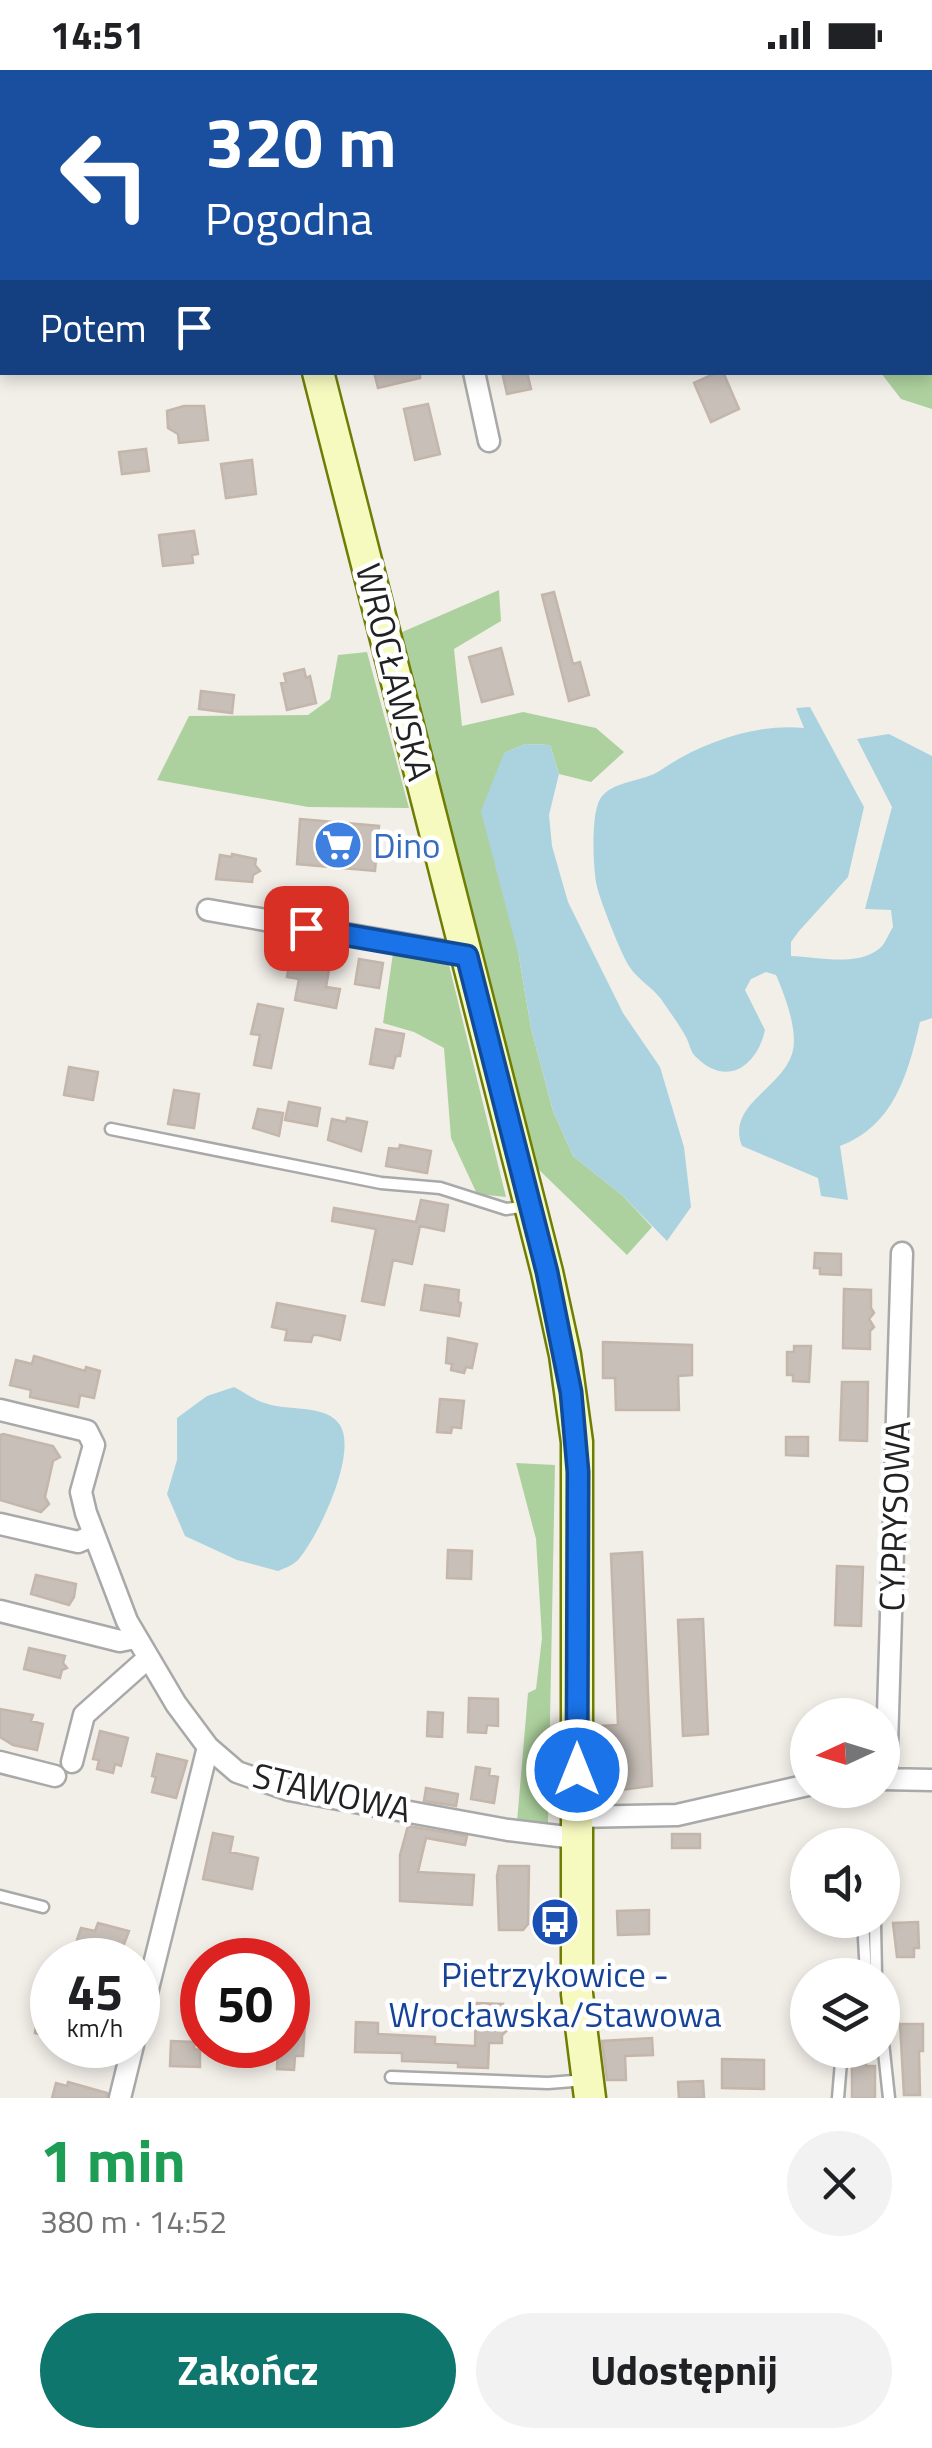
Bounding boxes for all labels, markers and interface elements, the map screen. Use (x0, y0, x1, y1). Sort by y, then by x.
text: 14:51 (50, 6, 145, 64)
text: 320 m (205, 88, 397, 194)
icon: left (40, 110, 170, 240)
text: Pogodna (205, 184, 373, 252)
text: Potem (40, 299, 147, 357)
icon: arrive (167, 300, 222, 355)
street label: WROCŁAWSKA (342, 558, 448, 787)
place label: Dino (373, 818, 441, 872)
supermarket icon: Dino (312, 819, 364, 871)
pin (264, 886, 349, 971)
icon: arrive (279, 901, 334, 956)
street label: CYPRYSOWA (864, 1420, 924, 1612)
north arrow (790, 1698, 900, 1808)
map controls (790, 1698, 900, 2068)
position arrow (525, 1718, 629, 1822)
street label: STAWOWA (248, 1748, 417, 1836)
button: sound (790, 1828, 900, 1938)
bus stop icon: Pietrzykowice - Wrocławska/Stawowa (529, 1896, 581, 1948)
speed limit sign: 50 (180, 1938, 310, 2068)
place label: Pietrzykowice - Wrocławska/Stawowa (388, 1947, 722, 2041)
text: 45 (67, 1953, 123, 2029)
button: layers (790, 1958, 900, 2068)
text: km/h (67, 2009, 123, 2047)
text: 1 min (40, 2114, 186, 2205)
button: close (787, 2131, 892, 2236)
text: 380 m · 14:52 (40, 2197, 227, 2245)
button: Zakończ (40, 2313, 456, 2428)
button: Udostępnij (476, 2313, 892, 2428)

